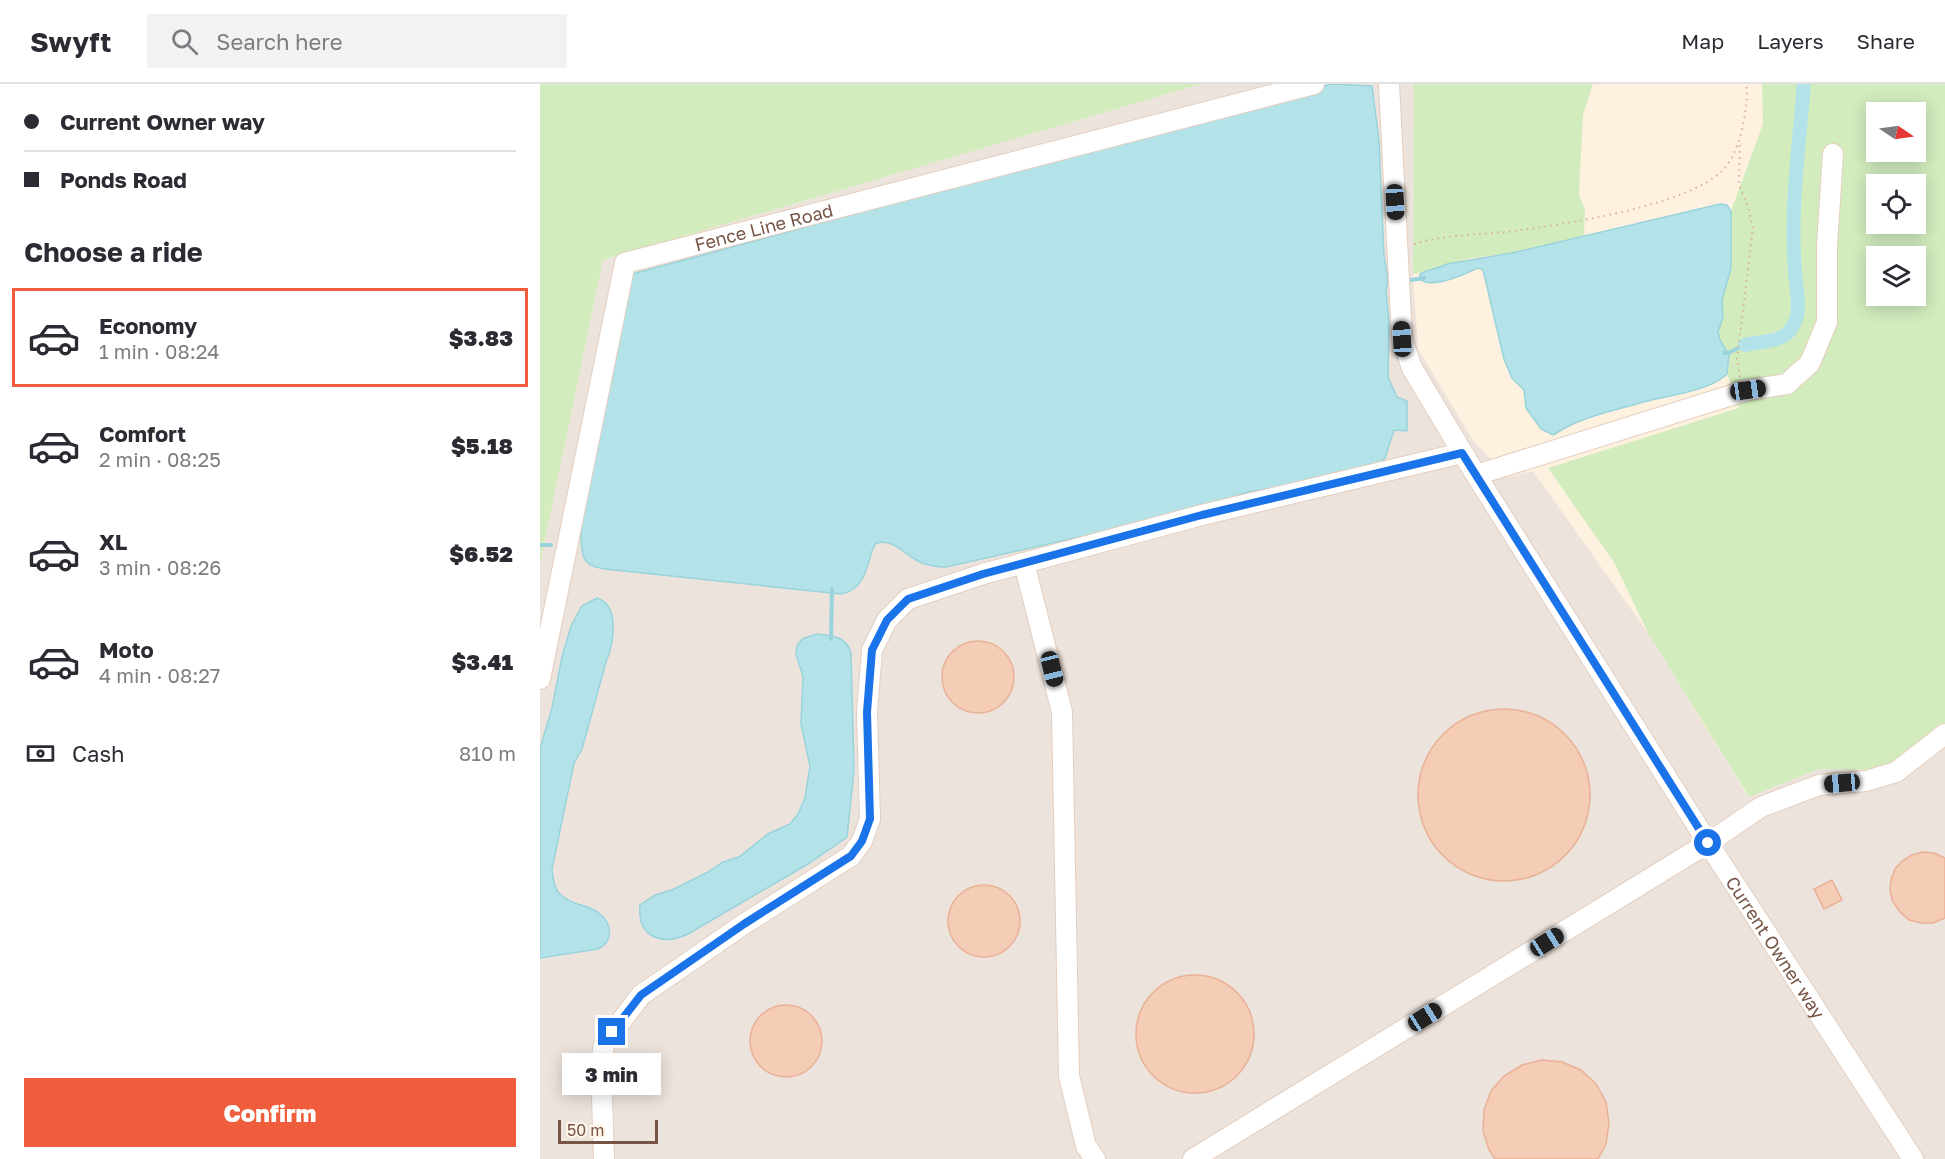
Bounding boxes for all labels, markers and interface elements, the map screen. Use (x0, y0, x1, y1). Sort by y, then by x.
search box (147, 14, 567, 68)
text: Swyft (30, 25, 111, 58)
icon: search (168, 25, 201, 58)
text: Search here (216, 28, 342, 55)
text: Map (1681, 28, 1724, 54)
text: Layers (1757, 28, 1824, 54)
text: Share (1857, 28, 1915, 54)
north arrow (1866, 102, 1926, 162)
map controls (1866, 102, 1926, 306)
text: Current Owner way (60, 108, 265, 135)
text: Ponds Road (60, 166, 187, 193)
button: locate (1866, 174, 1926, 234)
car (1385, 184, 1405, 220)
street label: Fence Line Road (692, 198, 835, 255)
text: Choose a ride (24, 236, 203, 268)
button: layers (1866, 246, 1926, 306)
icon: car (27, 311, 81, 365)
text: Economy (99, 312, 197, 339)
car (1392, 321, 1412, 357)
text: $3.83 (449, 324, 513, 351)
text: 1 min · 08:24 (99, 339, 219, 363)
car (1729, 379, 1767, 401)
icon: car (27, 419, 81, 473)
text: Comfort (99, 420, 186, 447)
text: $5.18 (451, 432, 513, 459)
text: 2 min · 08:25 (99, 447, 221, 471)
icon: car (27, 527, 81, 581)
text: XL (99, 528, 127, 555)
text: $6.52 (449, 540, 513, 567)
text: 3 min · 08:26 (99, 555, 221, 579)
icon: car (27, 635, 81, 689)
text: Moto (99, 636, 154, 663)
text: $3.41 (452, 648, 513, 675)
car (1039, 649, 1065, 689)
text: 4 min · 08:27 (99, 663, 220, 687)
icon: cash (24, 737, 57, 770)
text: Cash (72, 740, 125, 767)
text: 810 m (459, 741, 516, 765)
car (1823, 772, 1861, 794)
route start (1694, 829, 1721, 856)
street label: Current Owner way (1721, 872, 1830, 1023)
car (1527, 925, 1567, 959)
car (1405, 1000, 1445, 1034)
route end (598, 1018, 625, 1045)
callout: 3 min (562, 1053, 662, 1095)
text: 3 min (585, 1062, 638, 1086)
button: Confirm (24, 1078, 516, 1147)
scale bar (558, 1117, 658, 1144)
text: 50 m (567, 1120, 604, 1140)

